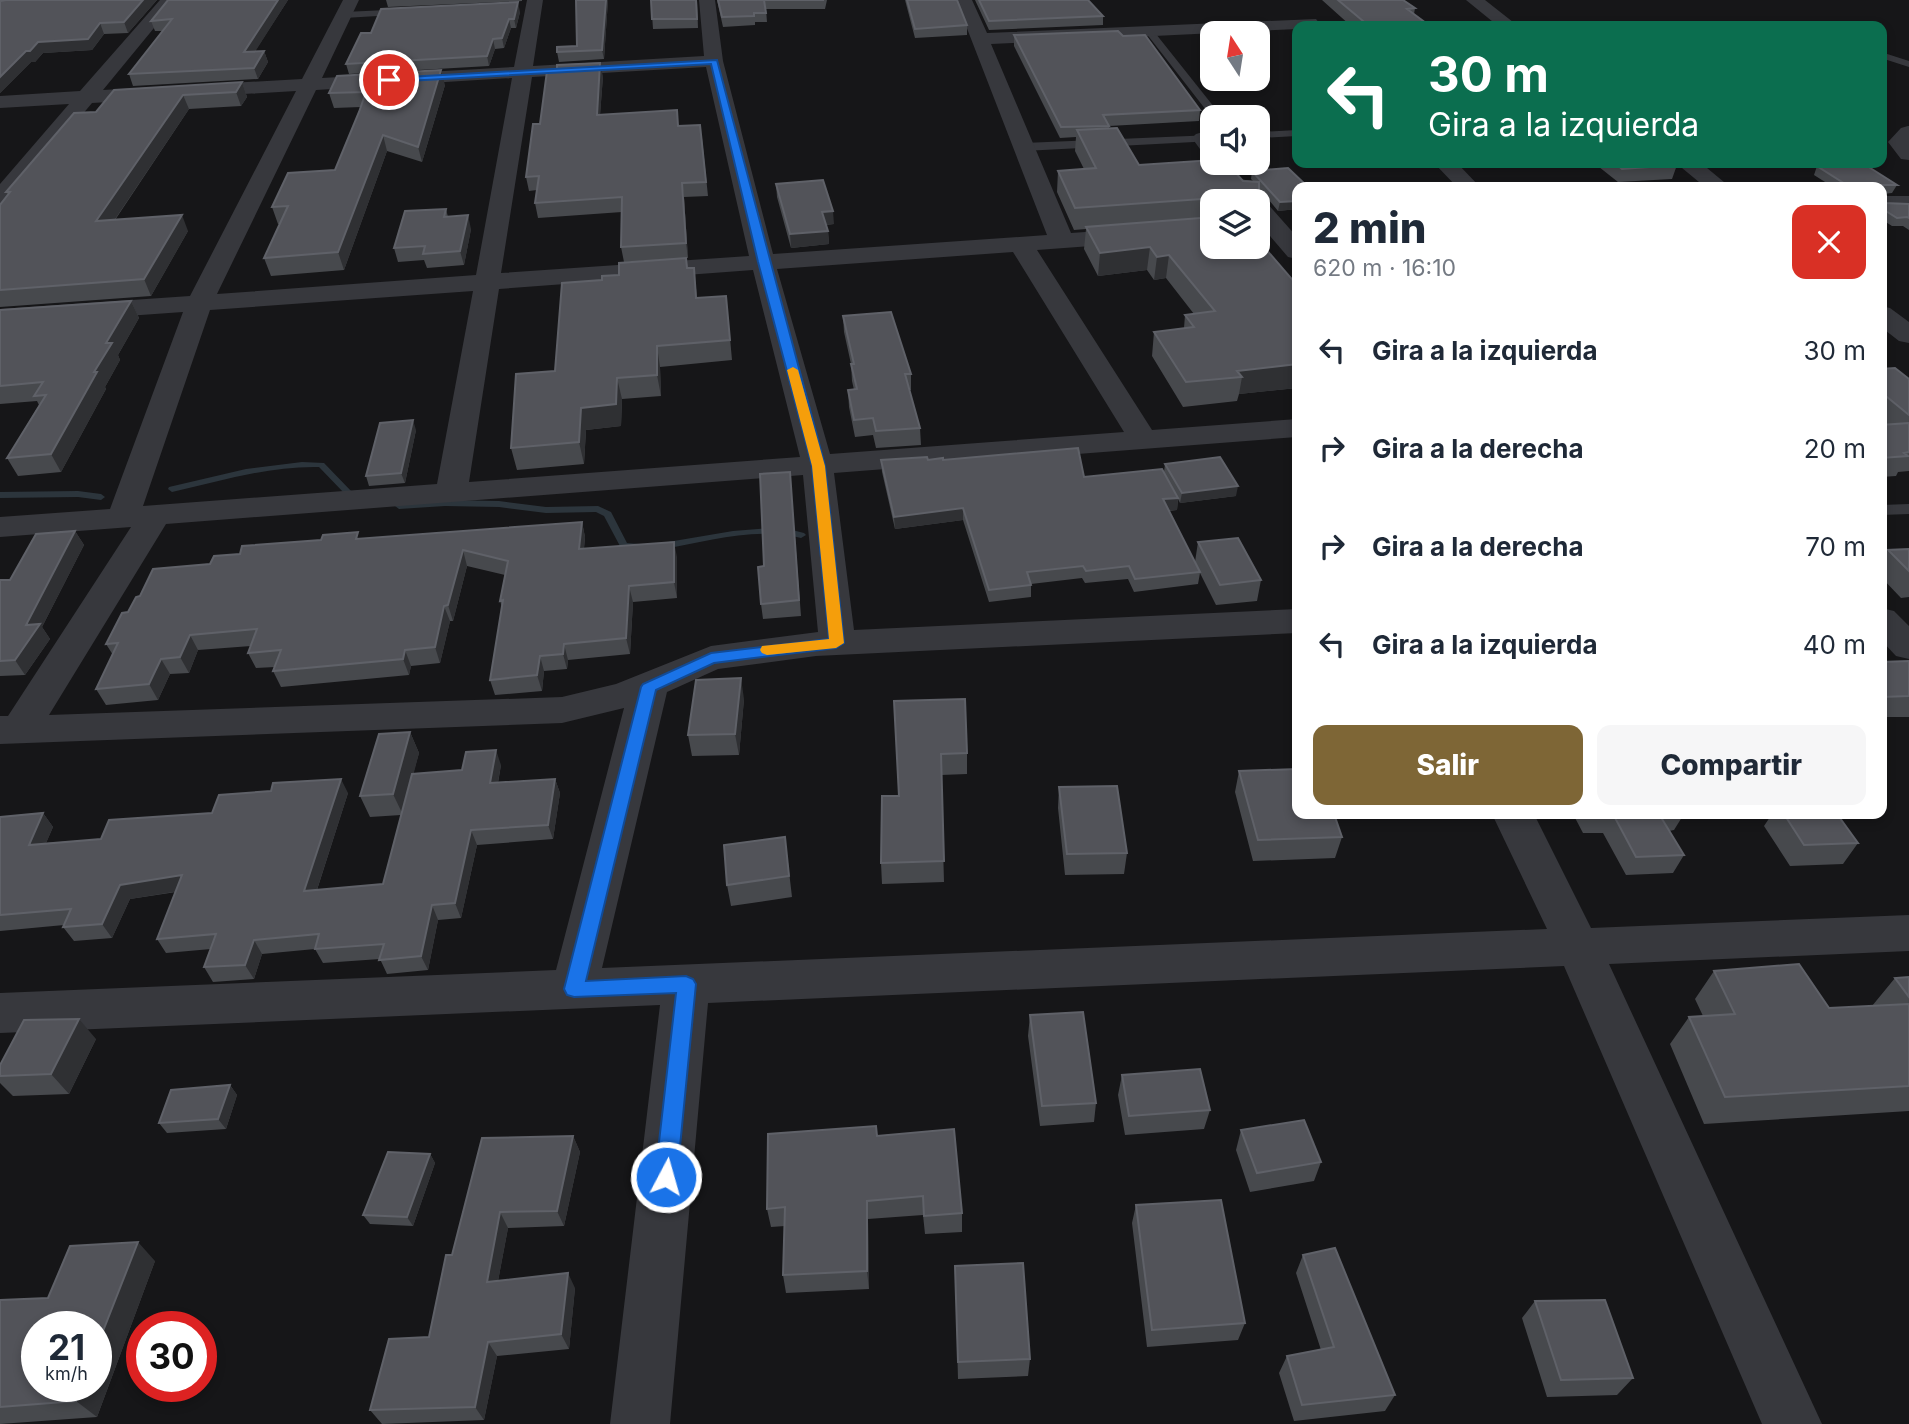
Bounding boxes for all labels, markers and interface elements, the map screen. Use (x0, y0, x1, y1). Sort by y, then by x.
north arrow (1200, 21, 1270, 91)
map controls (1200, 21, 1270, 259)
text: 30 m (1428, 45, 1549, 104)
icon: left (1313, 49, 1404, 140)
pin (359, 50, 419, 110)
icon: arrive (370, 61, 408, 99)
button: sound (1200, 105, 1270, 175)
text: Gira a la izquierda (1428, 105, 1699, 144)
button: layers (1200, 189, 1270, 259)
text: 2 min (1313, 202, 1427, 253)
button: close (1792, 205, 1866, 279)
text: 620 m · 16:10 (1313, 254, 1456, 282)
icon: left (1313, 331, 1351, 369)
text: Gira a la izquierda (1372, 335, 1598, 366)
text: 30 m (1803, 335, 1866, 366)
icon: right (1313, 429, 1351, 467)
text: Gira a la derecha (1372, 433, 1584, 464)
text: 20 m (1804, 433, 1866, 464)
icon: right (1313, 527, 1351, 565)
text: Gira a la derecha (1372, 531, 1584, 562)
text: 70 m (1805, 531, 1866, 562)
icon: left (1313, 625, 1351, 663)
text: Gira a la izquierda (1372, 629, 1598, 660)
text: 40 m (1803, 629, 1866, 660)
button: Salir (1313, 725, 1583, 805)
button: Compartir (1597, 725, 1866, 805)
position arrow (629, 1140, 703, 1214)
speed limit sign: 30 (126, 1311, 217, 1402)
text: 21 (48, 1326, 85, 1368)
text: km/h (45, 1363, 88, 1384)

